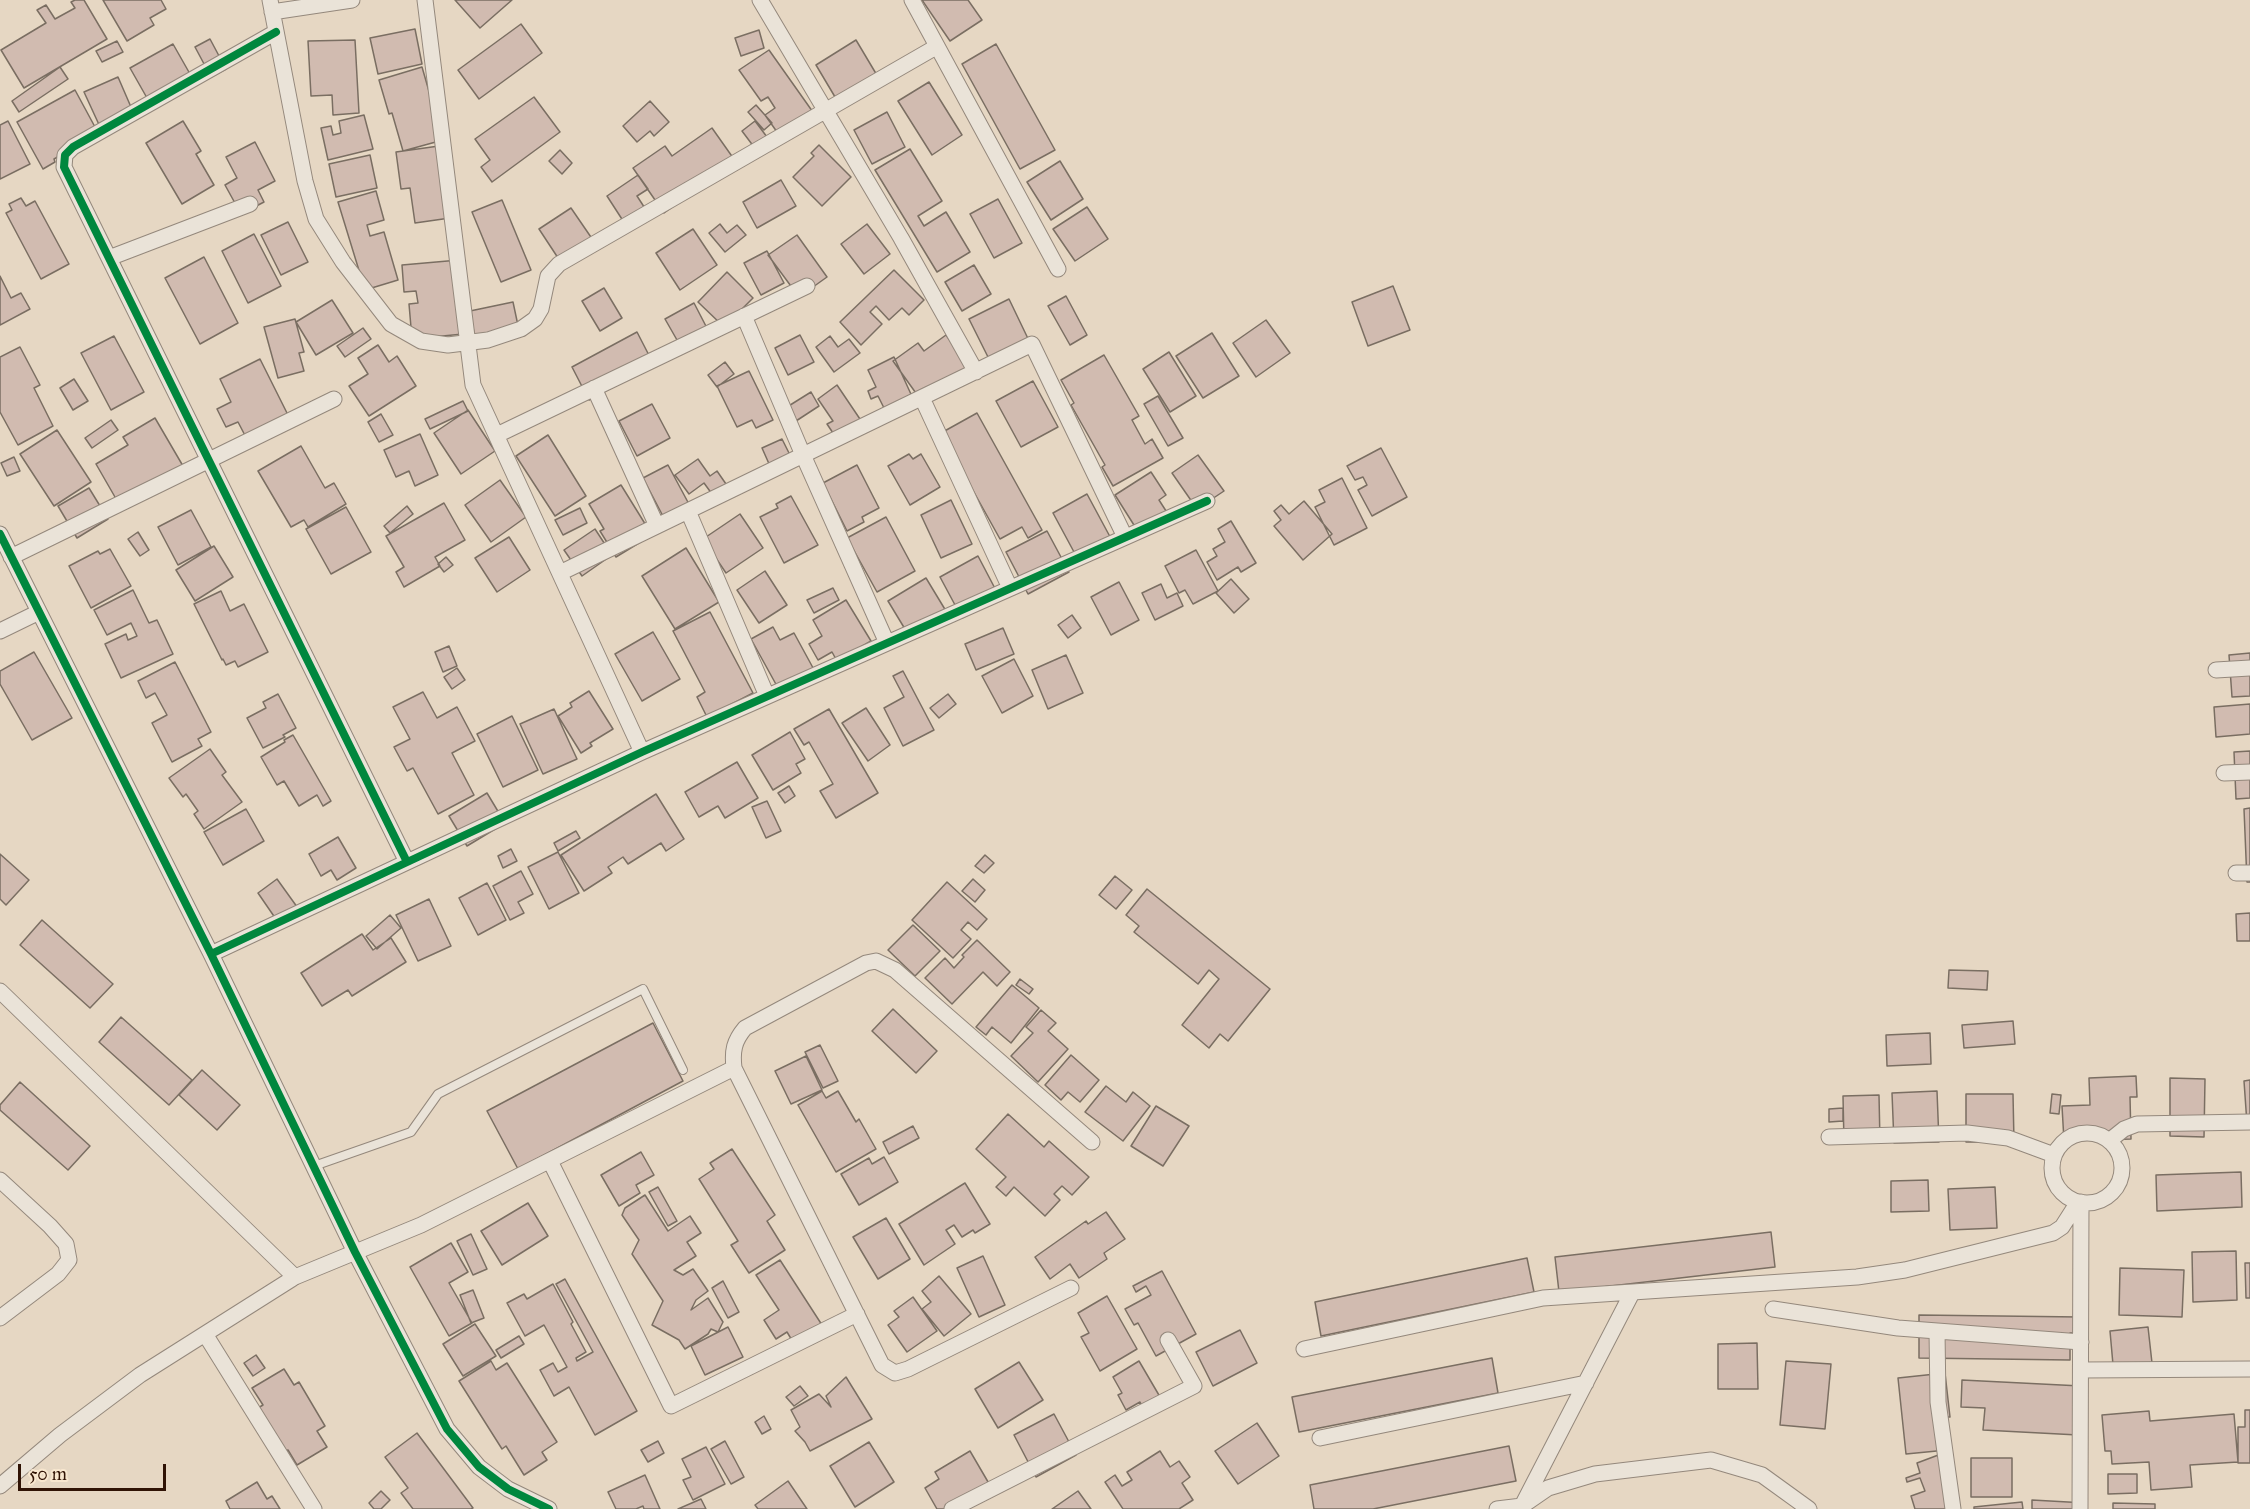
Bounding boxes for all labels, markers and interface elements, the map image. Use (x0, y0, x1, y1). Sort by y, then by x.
scale bar (21, 1452, 170, 1490)
text: 50 m (29, 1463, 67, 1485)

